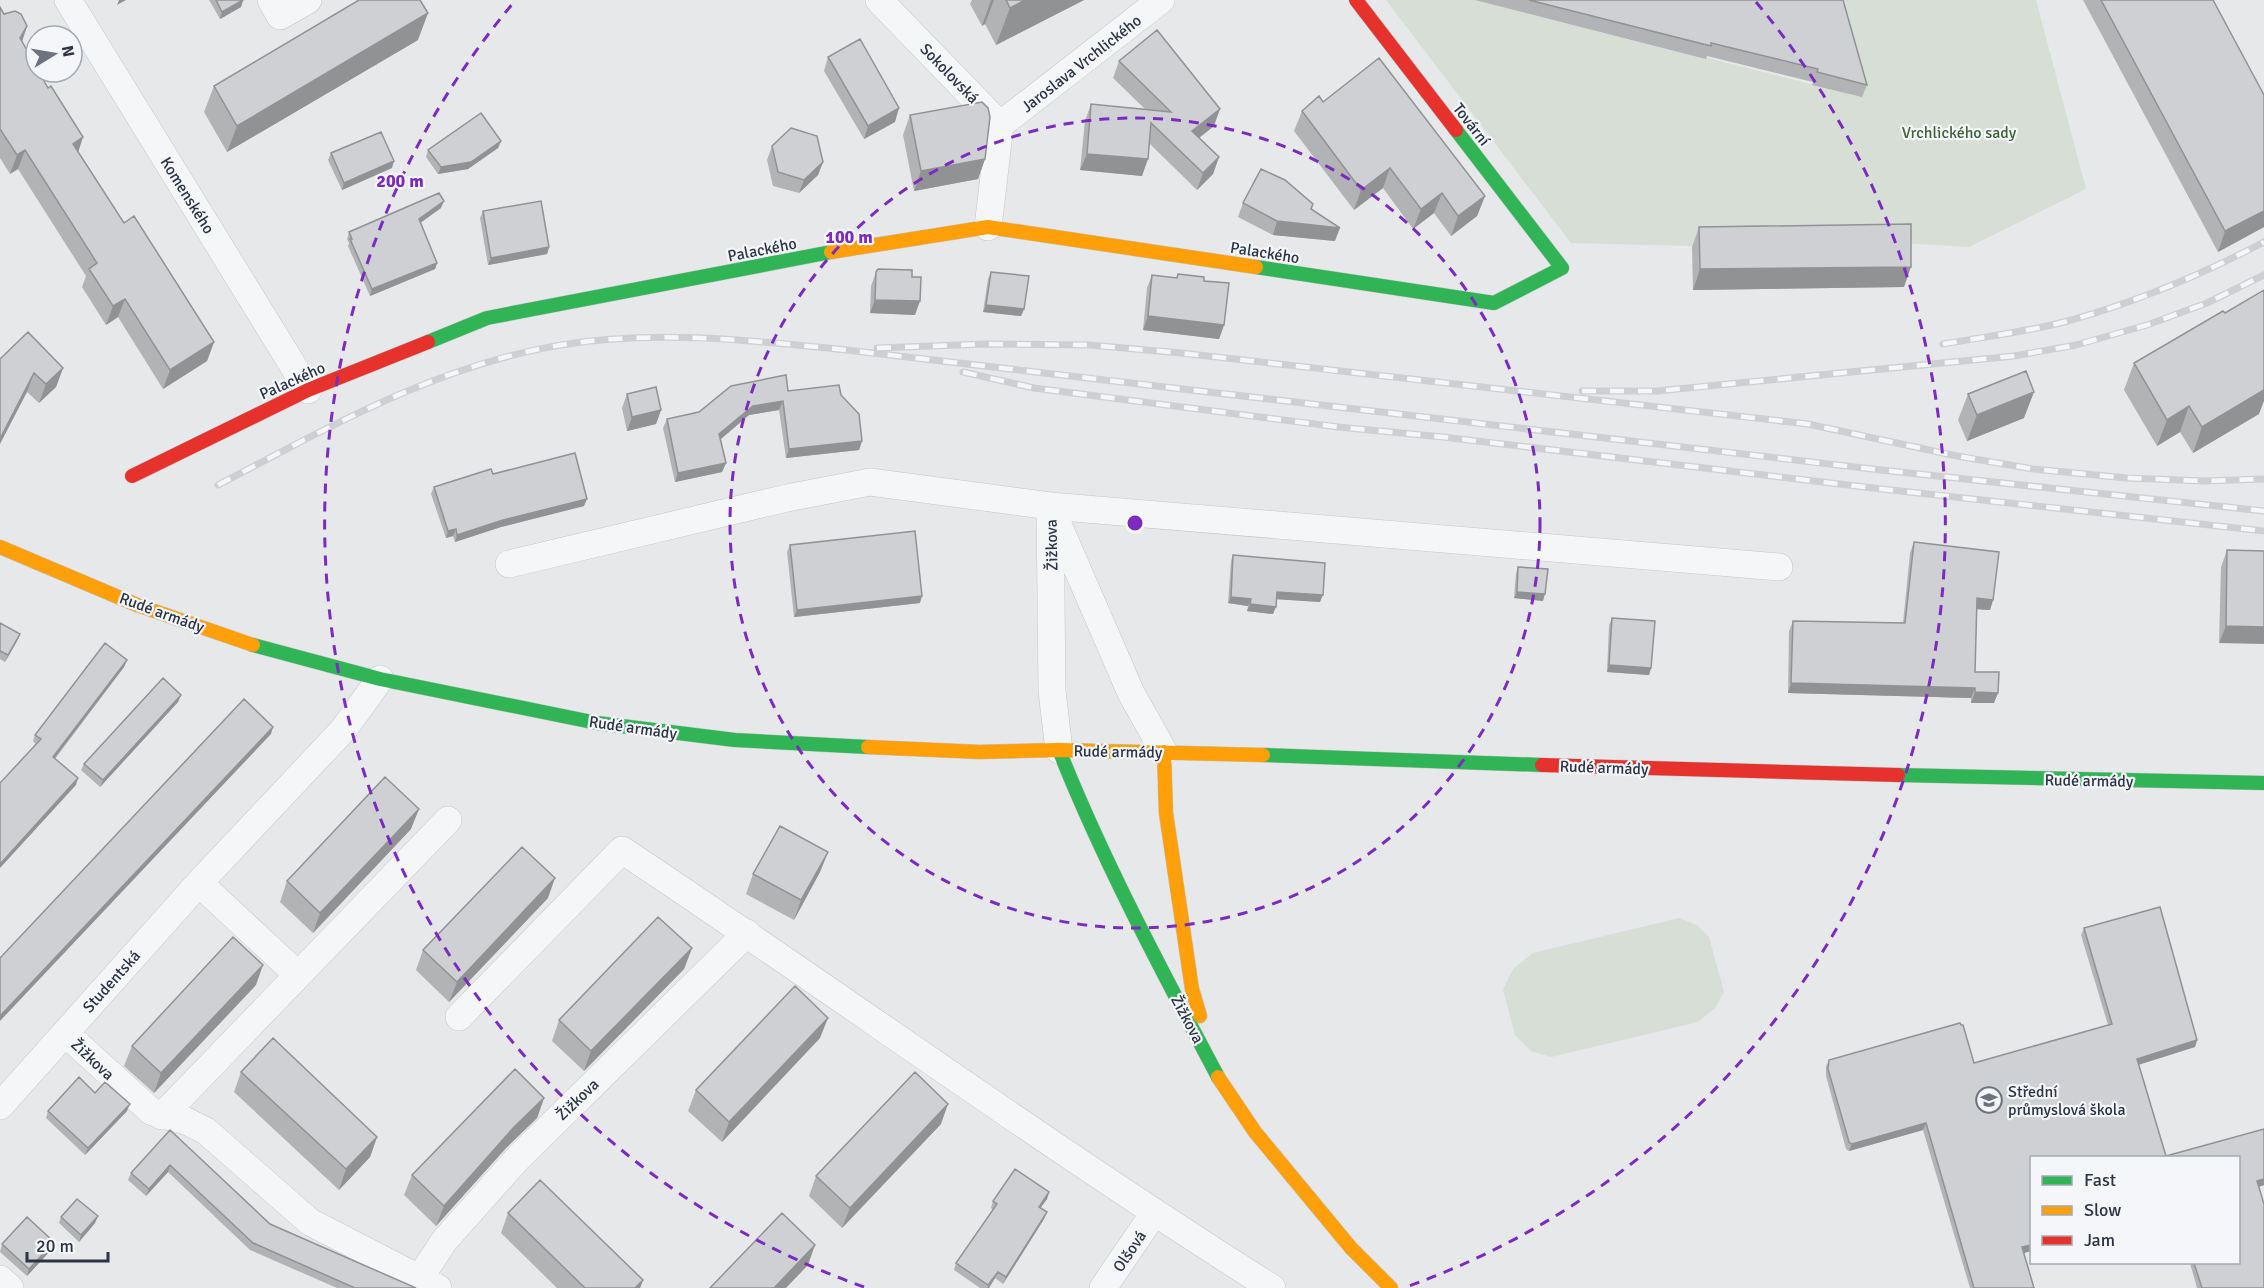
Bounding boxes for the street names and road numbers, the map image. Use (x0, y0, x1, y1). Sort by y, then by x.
street label: Jaroslava Vrchlického (1017, 11, 1146, 117)
street label: Sokolovská (916, 39, 983, 108)
street label: Tovární (1448, 99, 1495, 151)
street label: Komenského (156, 153, 219, 238)
street label: Palackého (726, 233, 798, 266)
street label: Palackého (1229, 238, 1301, 268)
street label: Palackého (256, 358, 328, 404)
street label: Žižkova (1042, 519, 1062, 571)
street label: Rudé armády (117, 588, 207, 638)
street label: Rudé armády (588, 712, 679, 744)
street label: Rudé armády (1073, 741, 1163, 763)
street label: Rudé armády (1559, 756, 1649, 780)
street label: Rudé armády (2044, 770, 2134, 792)
street label: Studentská (78, 946, 145, 1017)
street label: Žižkova (1166, 992, 1208, 1047)
street label: Žižkova (67, 1035, 118, 1085)
street label: Žižkova (552, 1075, 603, 1125)
street label: Olšová (1109, 1227, 1151, 1276)

